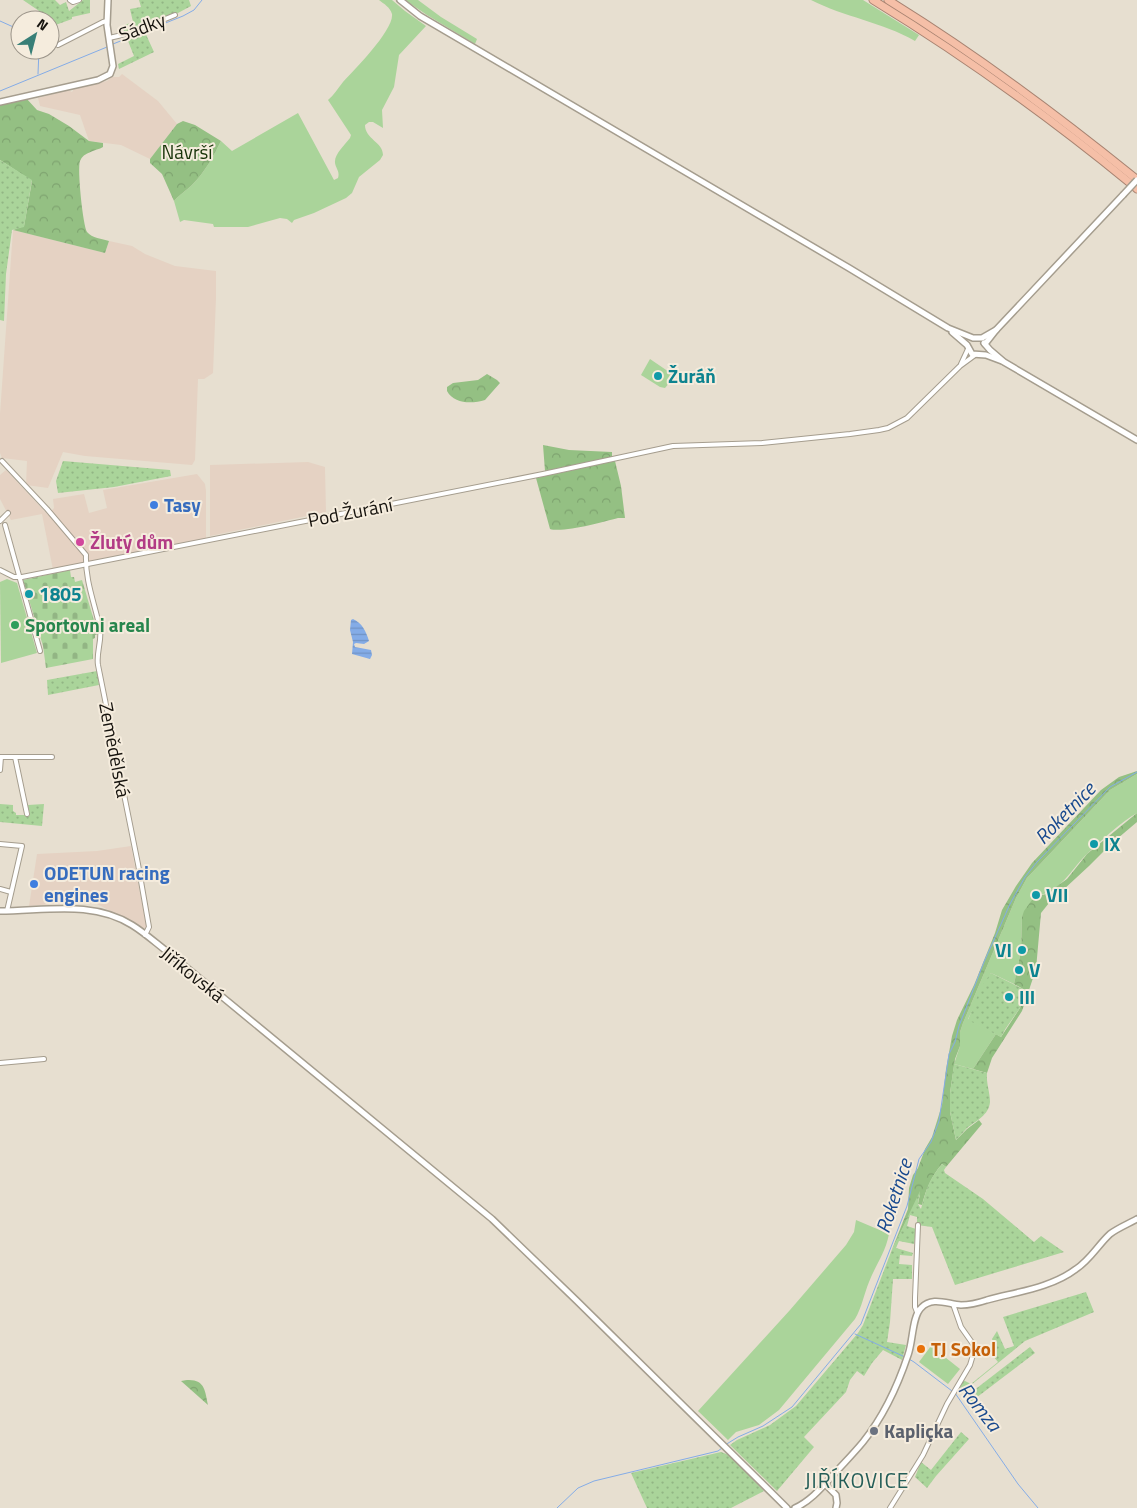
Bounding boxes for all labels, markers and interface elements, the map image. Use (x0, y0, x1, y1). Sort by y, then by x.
street label: Sádky (114, 5, 169, 48)
north arrow (10, 10, 60, 60)
text: N (33, 13, 53, 35)
park label: Návrší (162, 137, 214, 166)
place label: Žuráň (668, 361, 716, 390)
marker: Žuráň (652, 370, 664, 382)
street label: Pod Žurání (305, 489, 397, 534)
place label: Tasy (164, 490, 201, 519)
marker: Tasy (148, 499, 160, 511)
place label: Žlutý dům (90, 527, 173, 556)
marker: Žlutý dům (74, 536, 86, 548)
place label: 1805 (39, 579, 82, 608)
marker: 1805 (23, 588, 35, 600)
place label: Sportovni areal (25, 610, 150, 639)
marker: Sportovni areal (9, 619, 21, 631)
street label: Zemědělská (92, 700, 139, 801)
water label: Roketnice (1027, 773, 1104, 851)
place label: IX (1104, 829, 1120, 858)
marker: IX (1088, 838, 1100, 850)
place label: ODETUN racing engines (44, 858, 170, 909)
marker: ODETUN racing engines (28, 878, 40, 890)
place label: VII (1046, 880, 1068, 909)
marker: VII (1030, 889, 1042, 901)
place label: VI (995, 935, 1012, 964)
street label: Jiříkovská (155, 939, 232, 1009)
marker: VI (1016, 944, 1028, 956)
place label: V (1029, 955, 1041, 984)
marker: V (1013, 964, 1025, 976)
place label: III (1019, 982, 1035, 1011)
marker: III (1003, 991, 1015, 1003)
water label: Roketnice (867, 1153, 921, 1237)
place label: TJ Sokol (931, 1334, 996, 1363)
marker: TJ Sokol (915, 1343, 927, 1355)
water label: Romza (951, 1376, 1010, 1439)
place label: Kapliçka (884, 1416, 954, 1445)
marker: Kapliçka (868, 1425, 880, 1437)
district label: JIŘÍKOVICE (805, 1464, 909, 1496)

